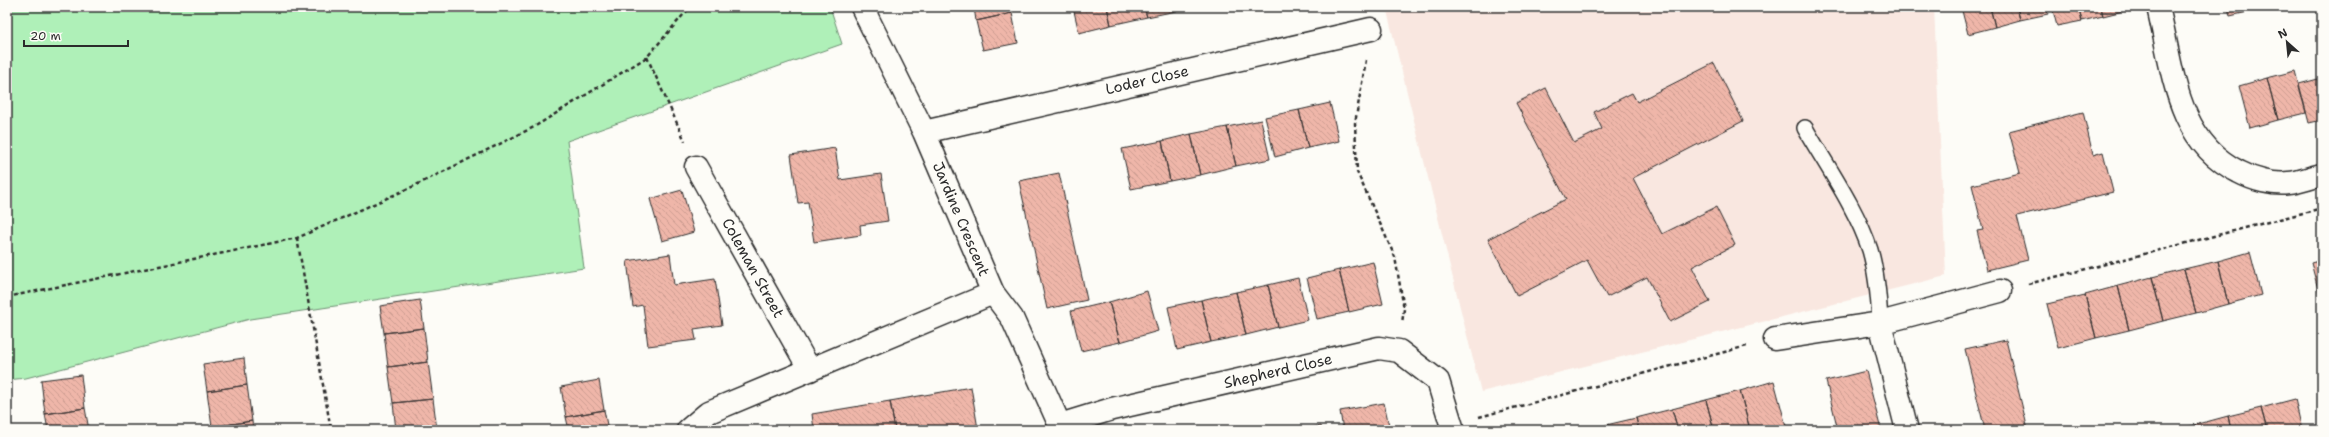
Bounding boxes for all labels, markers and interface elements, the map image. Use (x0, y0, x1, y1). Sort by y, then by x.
scale bar (24, 22, 128, 48)
north arrow (2267, 22, 2307, 62)
text: N (2275, 25, 2290, 42)
text: 20 m (30, 28, 61, 44)
street label: Loder Close (1103, 61, 1191, 99)
street label: Jardine Crescent (928, 159, 994, 279)
street label: Coleman Street (717, 215, 789, 321)
street label: Shepherd Close (1222, 349, 1334, 393)

